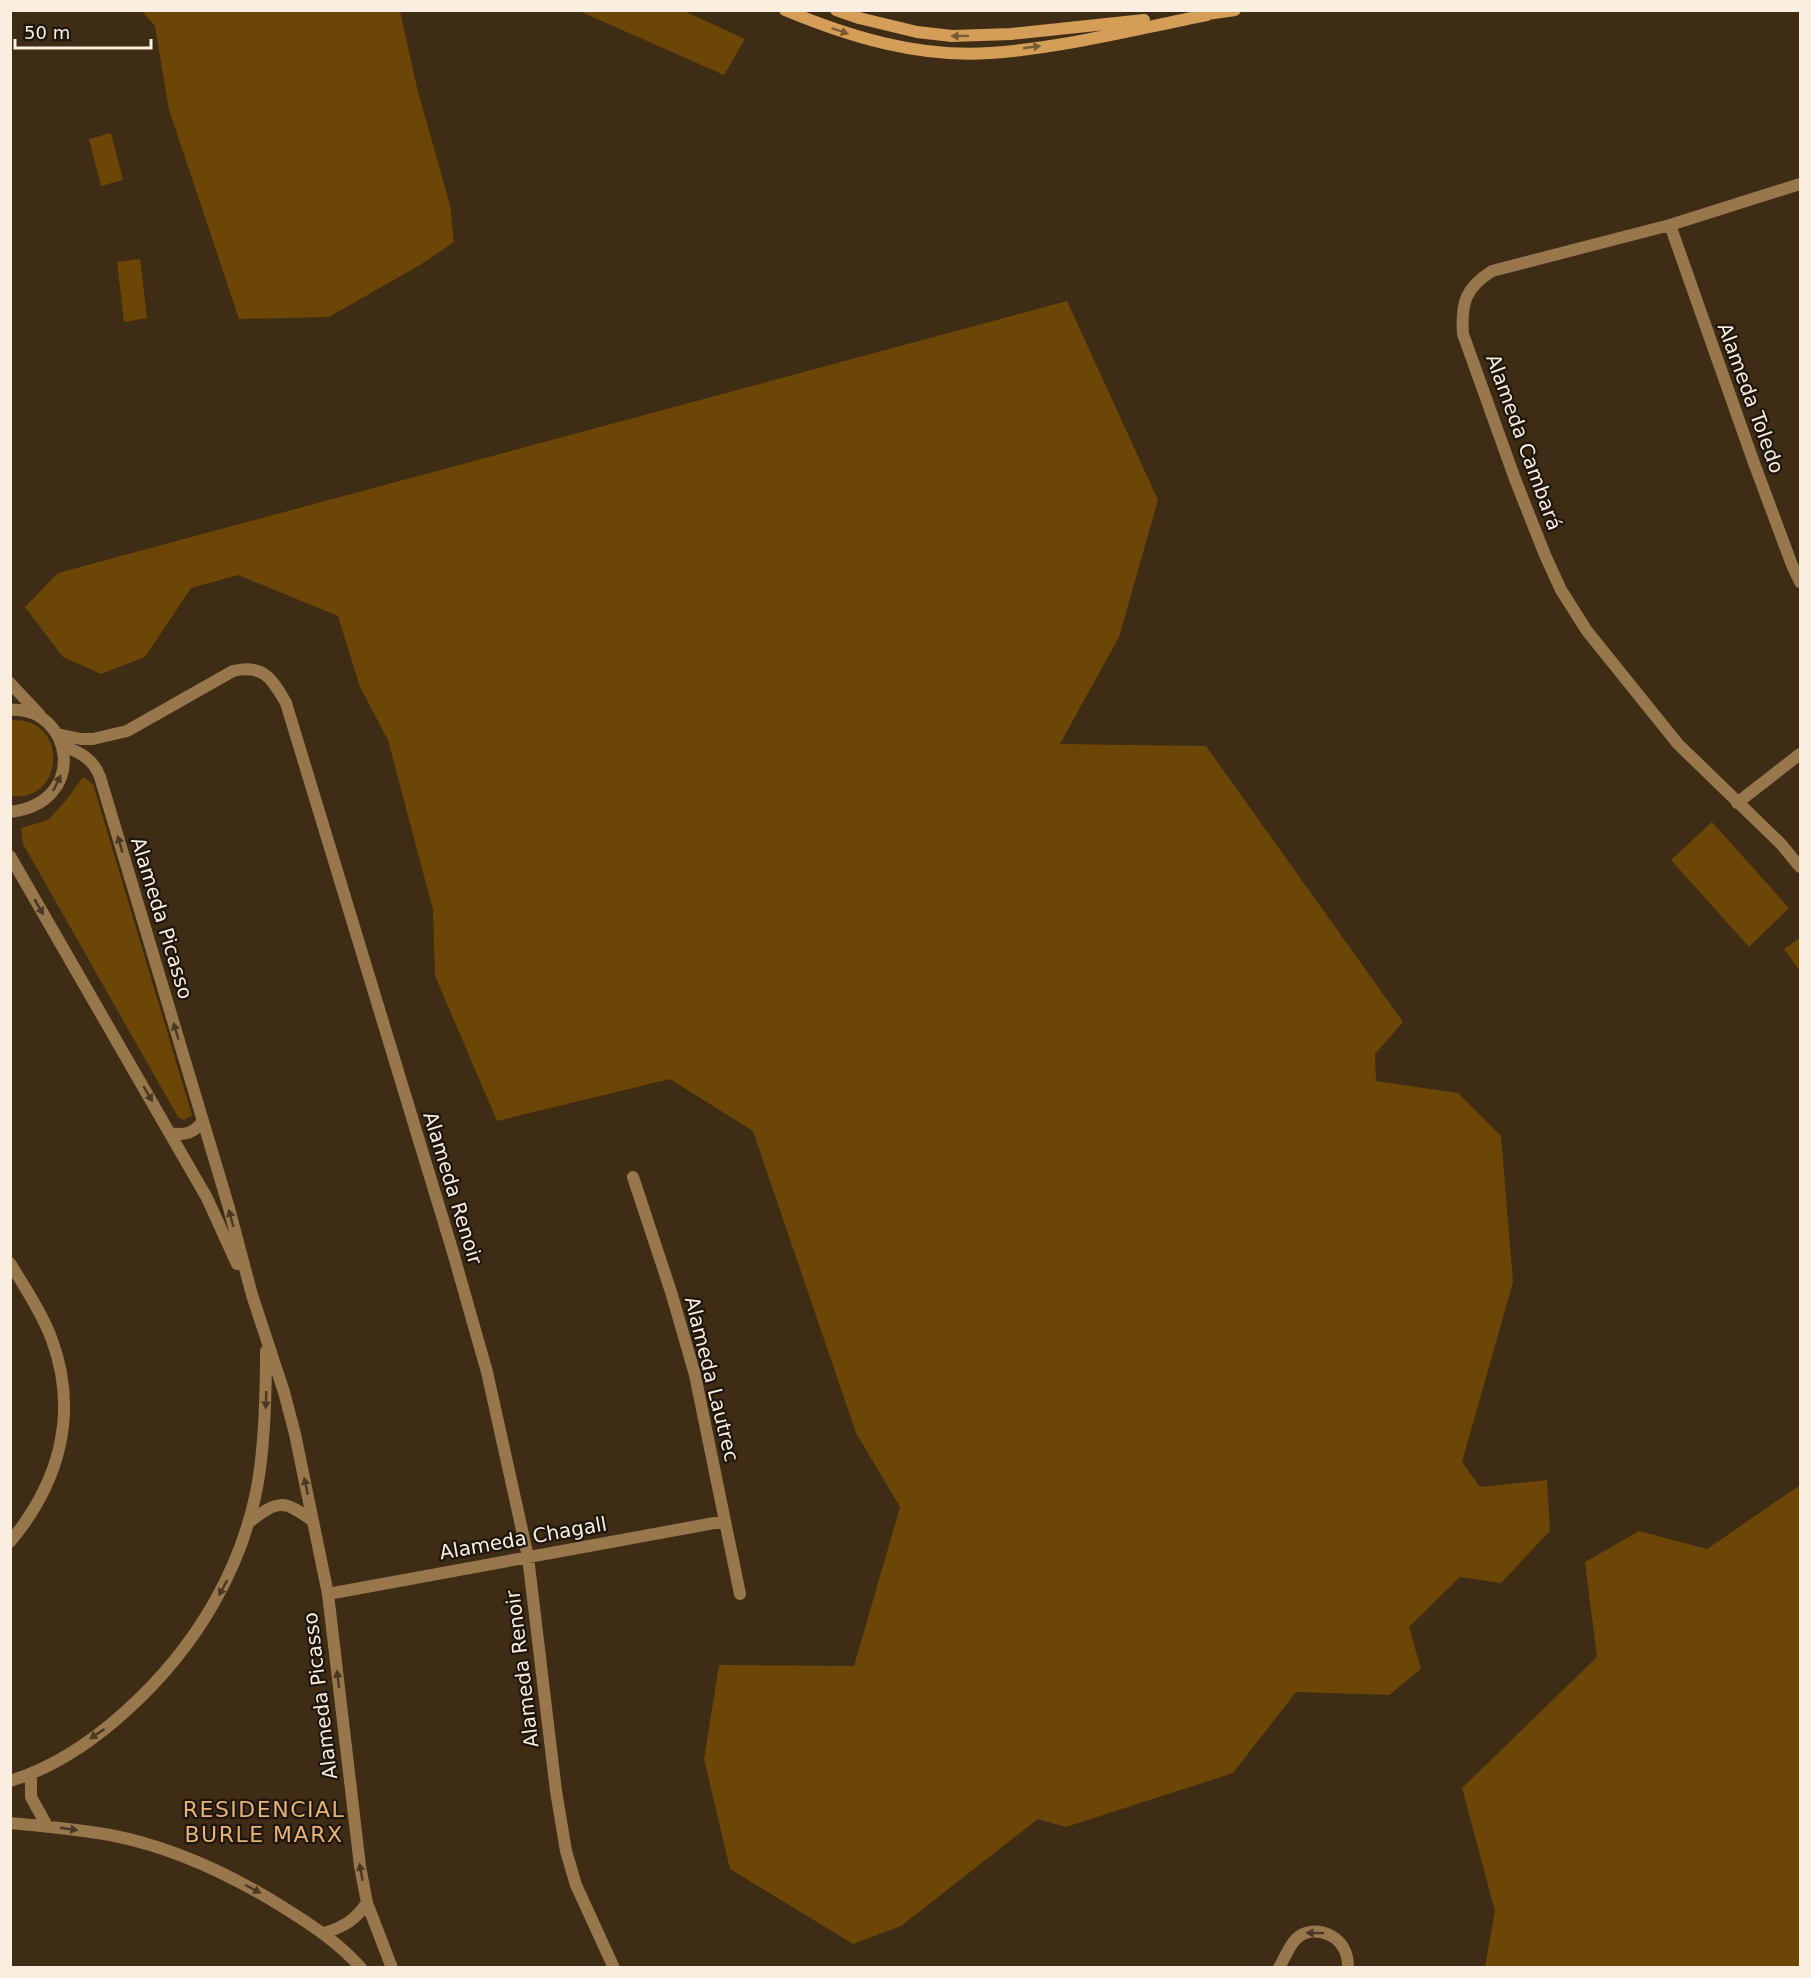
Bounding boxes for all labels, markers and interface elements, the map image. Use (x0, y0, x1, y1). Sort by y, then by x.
scale bar (15, 12, 152, 50)
text: 50 m (24, 22, 70, 43)
one-way arrow (831, 27, 849, 37)
one-way arrow (951, 31, 970, 41)
one-way arrow (1023, 43, 1042, 52)
street label: Alameda Toledo (1713, 319, 1789, 477)
street label: Alameda Cambará (1481, 351, 1567, 533)
one-way arrow (53, 775, 62, 792)
street label: Alameda Picasso (126, 834, 198, 1002)
one-way arrow (115, 835, 124, 853)
one-way arrow (34, 898, 44, 915)
one-way arrow (171, 1022, 180, 1040)
one-way arrow (142, 1085, 152, 1102)
street label: Alameda Renoir (418, 1109, 488, 1268)
one-way arrow (226, 1209, 236, 1227)
street label: Alameda Lautrec (680, 1294, 744, 1464)
one-way arrow (261, 1390, 270, 1409)
one-way arrow (301, 1477, 310, 1496)
street label: Alameda Chagall (437, 1511, 609, 1565)
one-way arrow (218, 1580, 228, 1597)
street label: Alameda Renoir (500, 1588, 544, 1749)
street label: Alameda Picasso (298, 1611, 342, 1781)
one-way arrow (333, 1669, 343, 1688)
one-way arrow (89, 1728, 105, 1740)
district label: RESIDENCIAL BURLE MARX (183, 1797, 345, 1847)
one-way arrow (59, 1825, 78, 1834)
one-way arrow (356, 1863, 365, 1882)
one-way arrow (244, 1884, 261, 1894)
one-way arrow (1306, 1928, 1325, 1938)

